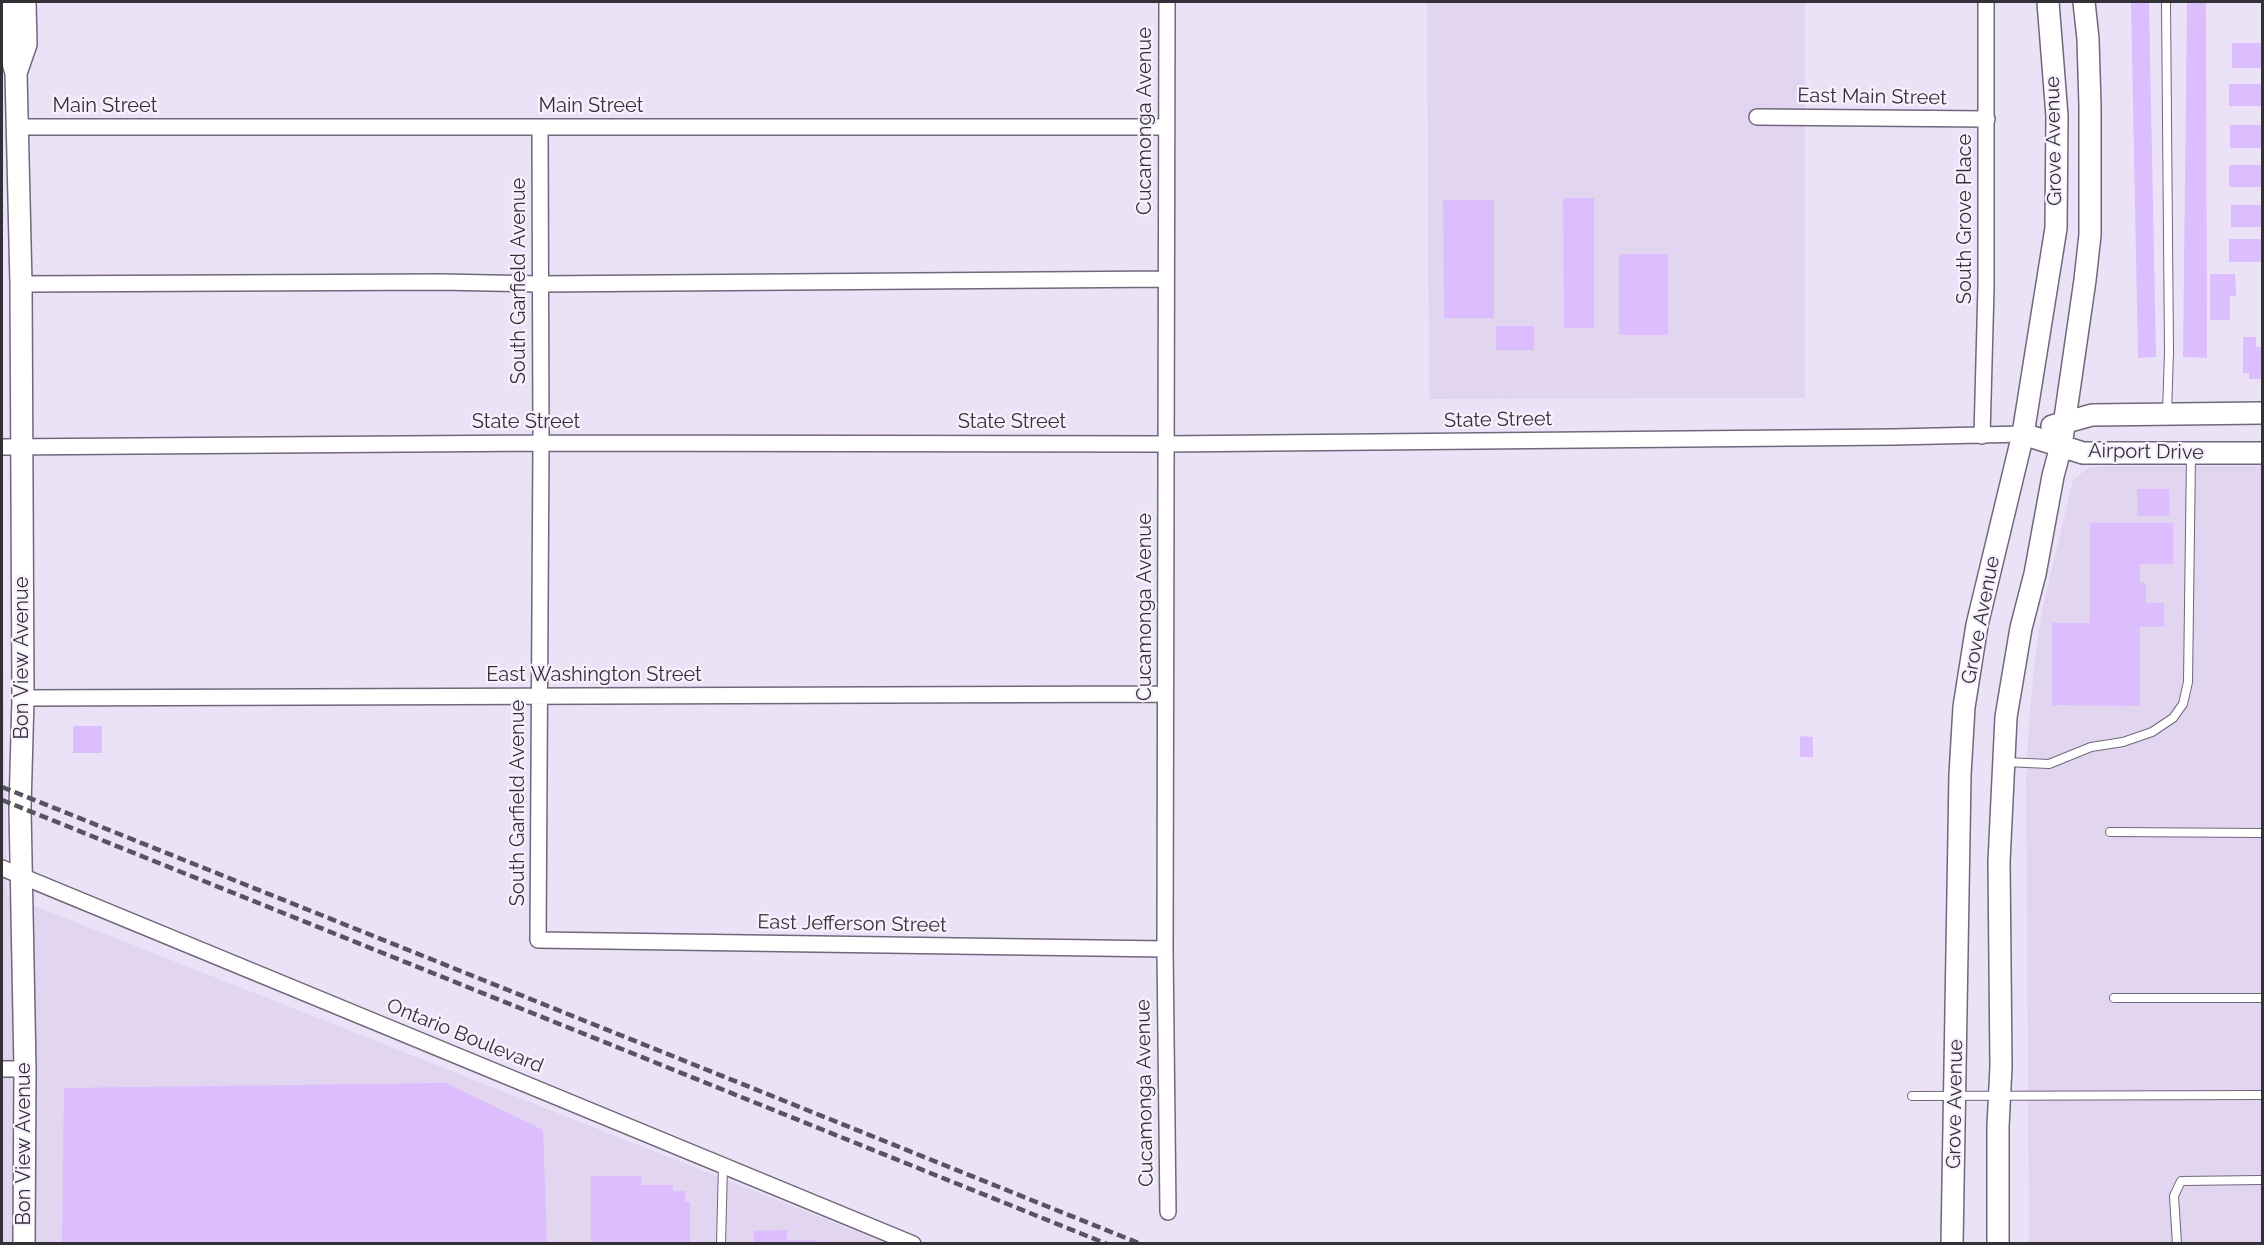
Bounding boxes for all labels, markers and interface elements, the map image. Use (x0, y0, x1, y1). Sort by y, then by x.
street label: Cucamonga Avenue (1133, 27, 1157, 215)
street label: Grove Avenue (2041, 76, 2067, 206)
street label: East Main Street (1797, 84, 1947, 110)
street label: Main Street (53, 94, 157, 118)
street label: Main Street (539, 94, 643, 118)
street label: South Grove Place (1953, 134, 1977, 304)
street label: South Garfield Avenue (507, 178, 531, 384)
street label: State Street (1444, 407, 1552, 433)
street label: State Street (472, 410, 580, 434)
street label: State Street (958, 410, 1066, 434)
street label: Airport Drive (2088, 439, 2204, 465)
street label: Cucamonga Avenue (1133, 513, 1157, 701)
street label: Grove Avenue (1957, 554, 2005, 686)
street label: Bon View Avenue (10, 577, 34, 739)
street label: East Washington Street (486, 663, 702, 687)
street label: South Garfield Avenue (506, 700, 530, 906)
street label: East Jefferson Street (757, 910, 947, 938)
street label: Ontario Boulevard (383, 994, 547, 1078)
street label: Cucamonga Avenue (1131, 999, 1159, 1187)
street label: Grove Avenue (1942, 1039, 1968, 1169)
street label: Bon View Avenue (12, 1063, 36, 1225)

